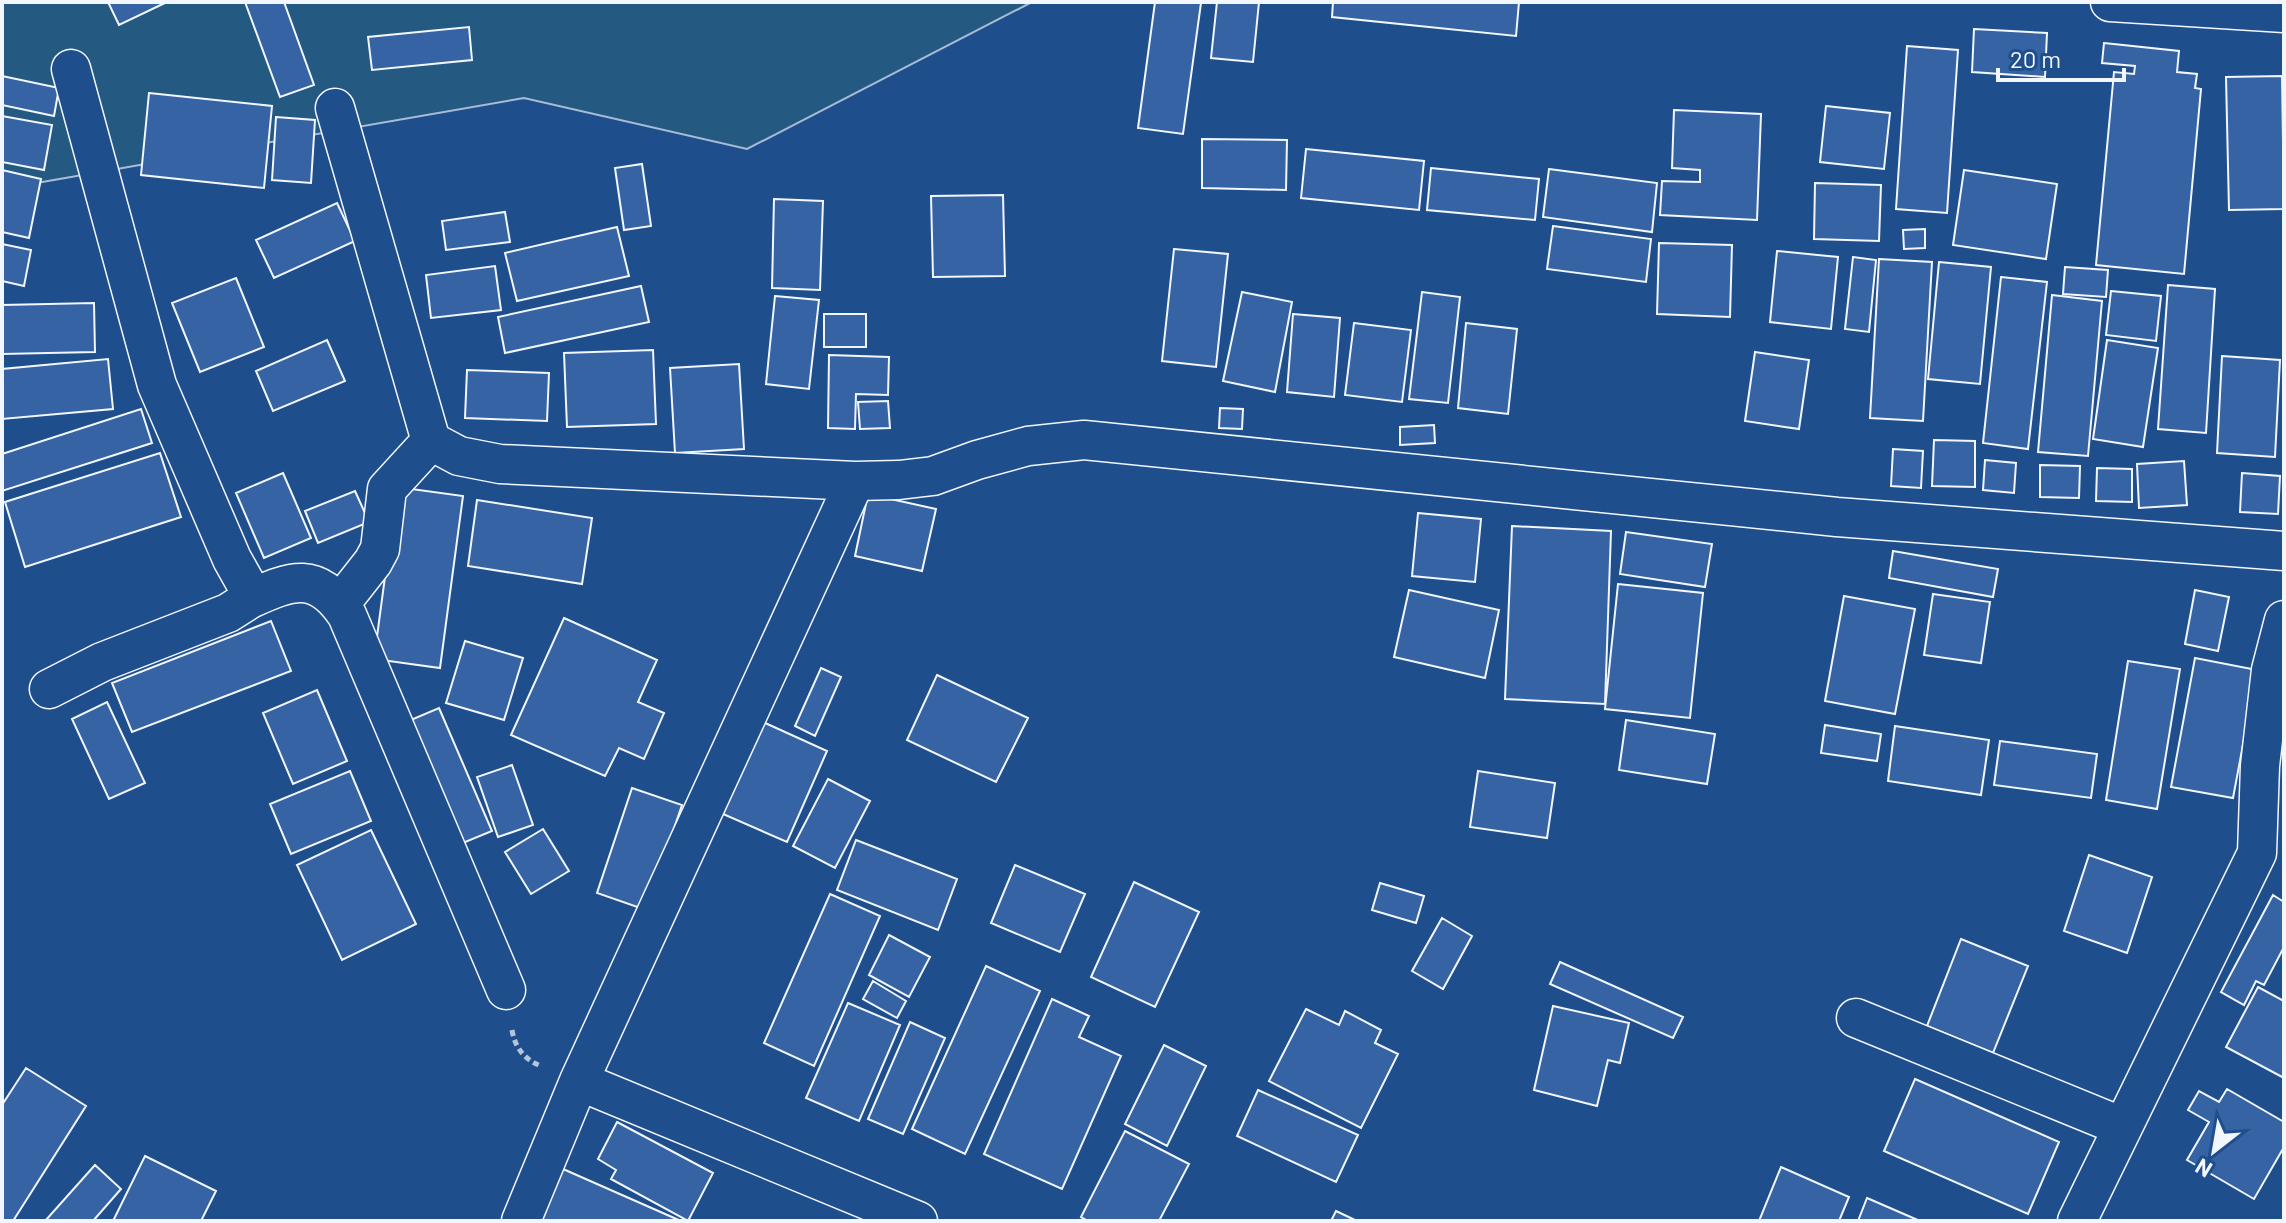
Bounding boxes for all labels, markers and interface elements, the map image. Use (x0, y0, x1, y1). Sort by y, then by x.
scale bar (1998, 32, 2124, 82)
text: 20 m (2010, 44, 2061, 73)
north arrow (2174, 1111, 2254, 1191)
text: N (2190, 1154, 2216, 1184)

